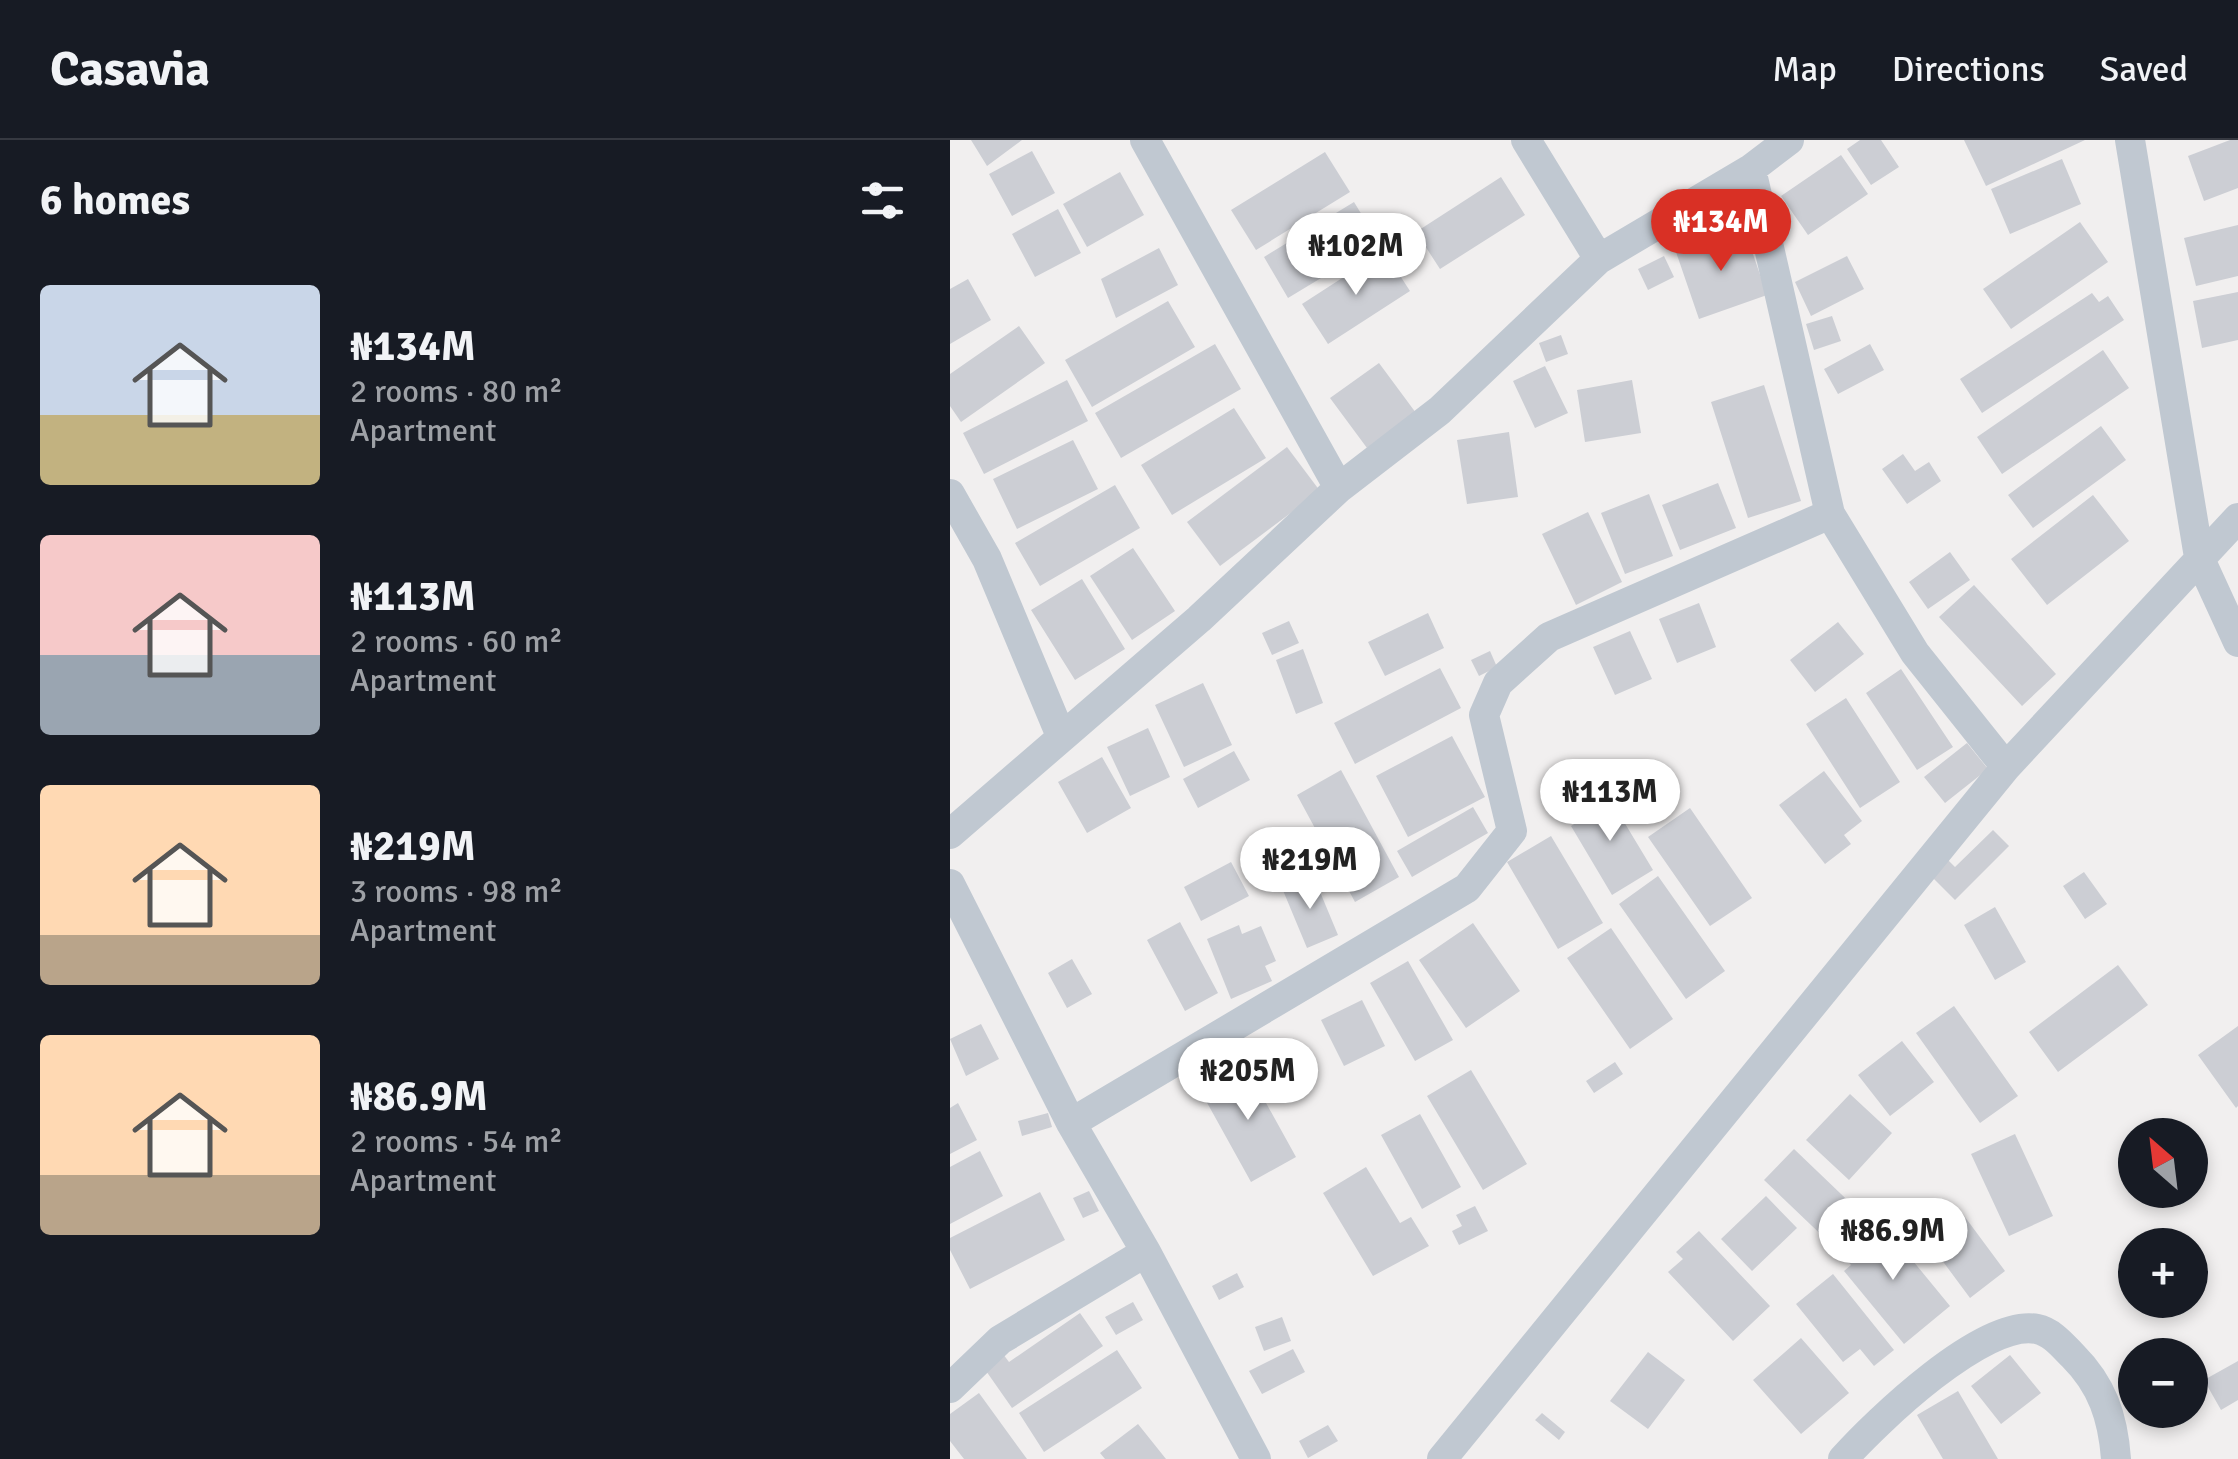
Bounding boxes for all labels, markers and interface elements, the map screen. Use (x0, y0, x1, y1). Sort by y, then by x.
text: Casavia (50, 40, 210, 99)
text: Map (1772, 48, 1837, 91)
text: Directions (1892, 48, 2045, 91)
text: Saved (2100, 48, 2188, 91)
icon: filters (855, 173, 910, 228)
text: 6 homes (40, 175, 190, 226)
pin: ₦134M (1651, 189, 1791, 274)
text: ₦134M (1673, 202, 1769, 241)
pin: ₦102M (1286, 213, 1426, 298)
text: ₦102M (1308, 226, 1404, 265)
text: ₦134M (350, 321, 476, 372)
icon: home (120, 325, 240, 445)
text: 2 rooms · 80 m² (350, 372, 563, 411)
text: Apartment (350, 411, 497, 450)
text: ₦113M (350, 571, 476, 622)
icon: home (120, 575, 240, 695)
text: 2 rooms · 60 m² (350, 622, 563, 661)
text: Apartment (350, 661, 497, 700)
pin: ₦113M (1540, 759, 1680, 844)
text: ₦113M (1562, 772, 1658, 811)
text: ₦219M (350, 821, 476, 872)
icon: home (120, 825, 240, 945)
pin: ₦219M (1240, 827, 1380, 912)
text: ₦219M (1262, 840, 1358, 879)
text: 3 rooms · 98 m² (350, 872, 563, 911)
text: Apartment (350, 911, 497, 950)
pin: ₦205M (1178, 1038, 1318, 1123)
text: ₦205M (1200, 1051, 1296, 1090)
text: ₦86.9M (350, 1071, 488, 1122)
icon: home (120, 1075, 240, 1195)
north arrow (2118, 1118, 2208, 1208)
map controls (2118, 1118, 2208, 1428)
text: 2 rooms · 54 m² (350, 1122, 563, 1161)
text: Apartment (350, 1161, 497, 1200)
pin: ₦86.9M (1812, 1198, 1974, 1283)
text: ₦86.9M (1841, 1211, 1945, 1250)
button: + (2118, 1228, 2208, 1318)
button: − (2118, 1338, 2208, 1428)

